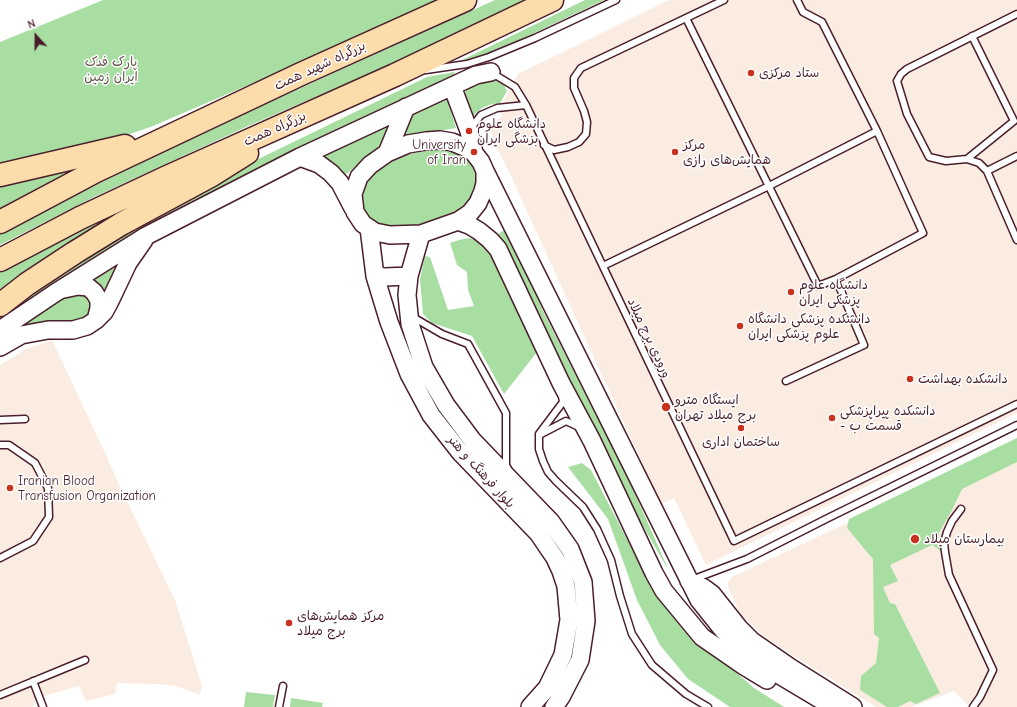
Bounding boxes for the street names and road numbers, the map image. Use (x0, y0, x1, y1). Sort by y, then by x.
street label: بزرگراه شهید همت (272, 38, 368, 94)
street label: بزرگراه همت (241, 108, 309, 150)
street label: ورودی برج میلاد (624, 296, 674, 380)
street label: بلوار فرهنگ و هنر (444, 432, 518, 512)

